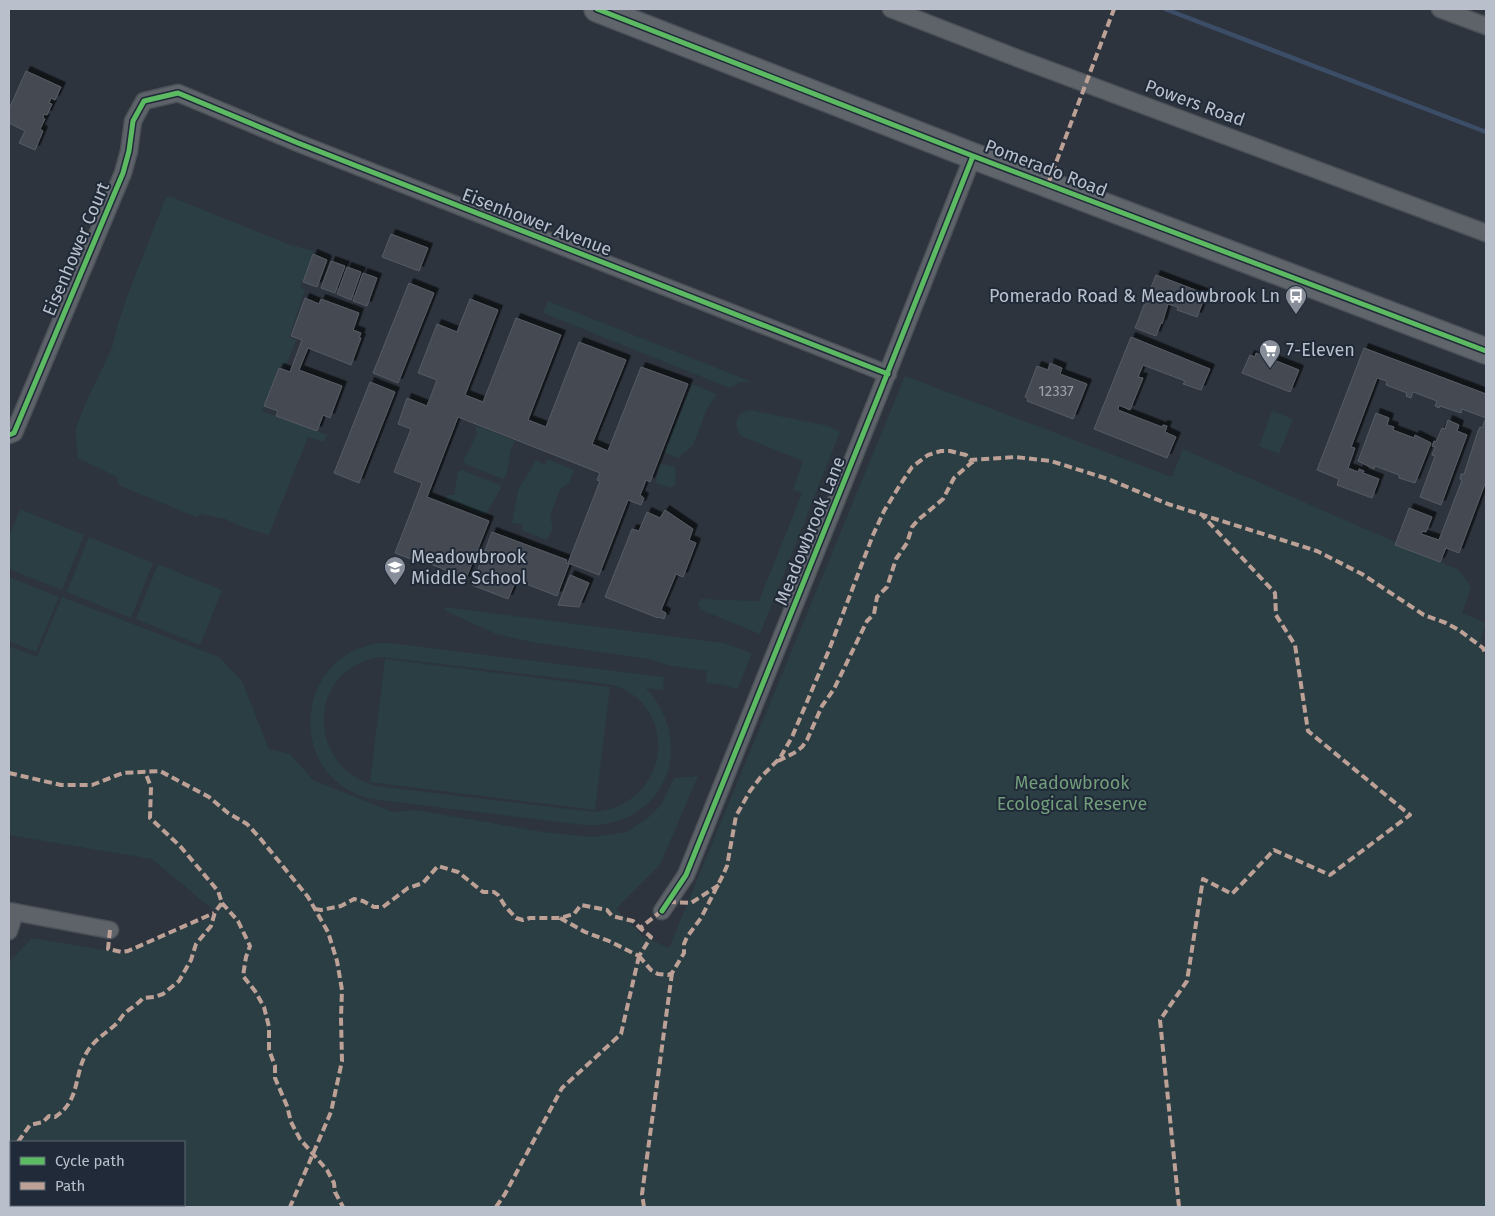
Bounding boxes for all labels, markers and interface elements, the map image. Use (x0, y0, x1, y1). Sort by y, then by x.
street label: Powers Road (1142, 75, 1248, 131)
street label: Pomerado Road (982, 135, 1110, 201)
street label: Eisenhower Court (38, 178, 114, 319)
street label: Eisenhower Avenue (459, 183, 615, 261)
bus stop icon: Pomerado Road & Meadowbrook Ln (1284, 284, 1308, 315)
place label: Pomerado Road & Meadowbrook Ln (989, 285, 1280, 307)
supermarket icon: 7-Eleven (1258, 338, 1282, 369)
place label: 7-Eleven (1286, 339, 1355, 361)
house number: 12337 (1038, 382, 1074, 400)
street label: Meadowbrook Lane (770, 453, 850, 609)
place label: Meadowbrook Middle School (411, 546, 527, 589)
school or university icon: Meadowbrook Middle School (383, 555, 407, 586)
park label: Meadowbrook Ecological Reserve (997, 772, 1147, 815)
legend (10, 1141, 185, 1206)
text: Cycle path (55, 1152, 125, 1170)
text: Path (55, 1177, 85, 1195)

